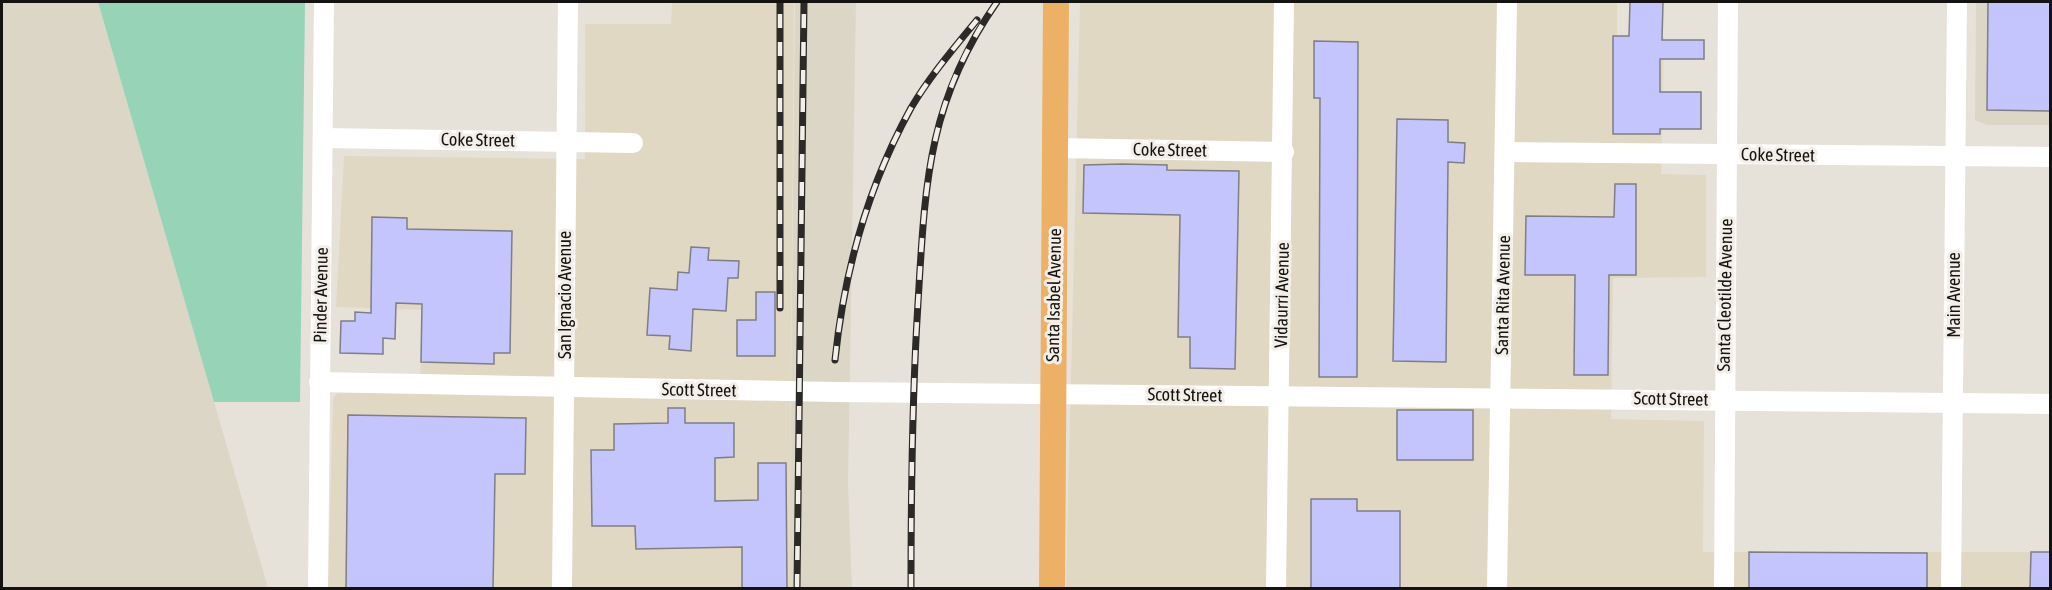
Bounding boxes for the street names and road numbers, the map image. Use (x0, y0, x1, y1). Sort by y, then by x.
street label: Coke Street (441, 128, 515, 151)
street label: Coke Street (1133, 138, 1207, 161)
street label: Coke Street (1741, 143, 1815, 166)
street label: Santa Cleotilde Avenue (1713, 218, 1736, 372)
street label: Santa Isabel Avenue (1042, 228, 1065, 362)
street label: San Ignacio Avenue (554, 231, 575, 359)
street label: Santa Rita Avenue (1491, 235, 1514, 355)
street label: Vidaurri Avenue (1270, 242, 1293, 348)
street label: Pinder Avenue (309, 247, 332, 343)
street label: Main Avenue (1943, 252, 1964, 338)
street label: Scott Street (661, 378, 737, 401)
street label: Scott Street (1147, 383, 1223, 406)
street label: Scott Street (1633, 387, 1709, 410)

